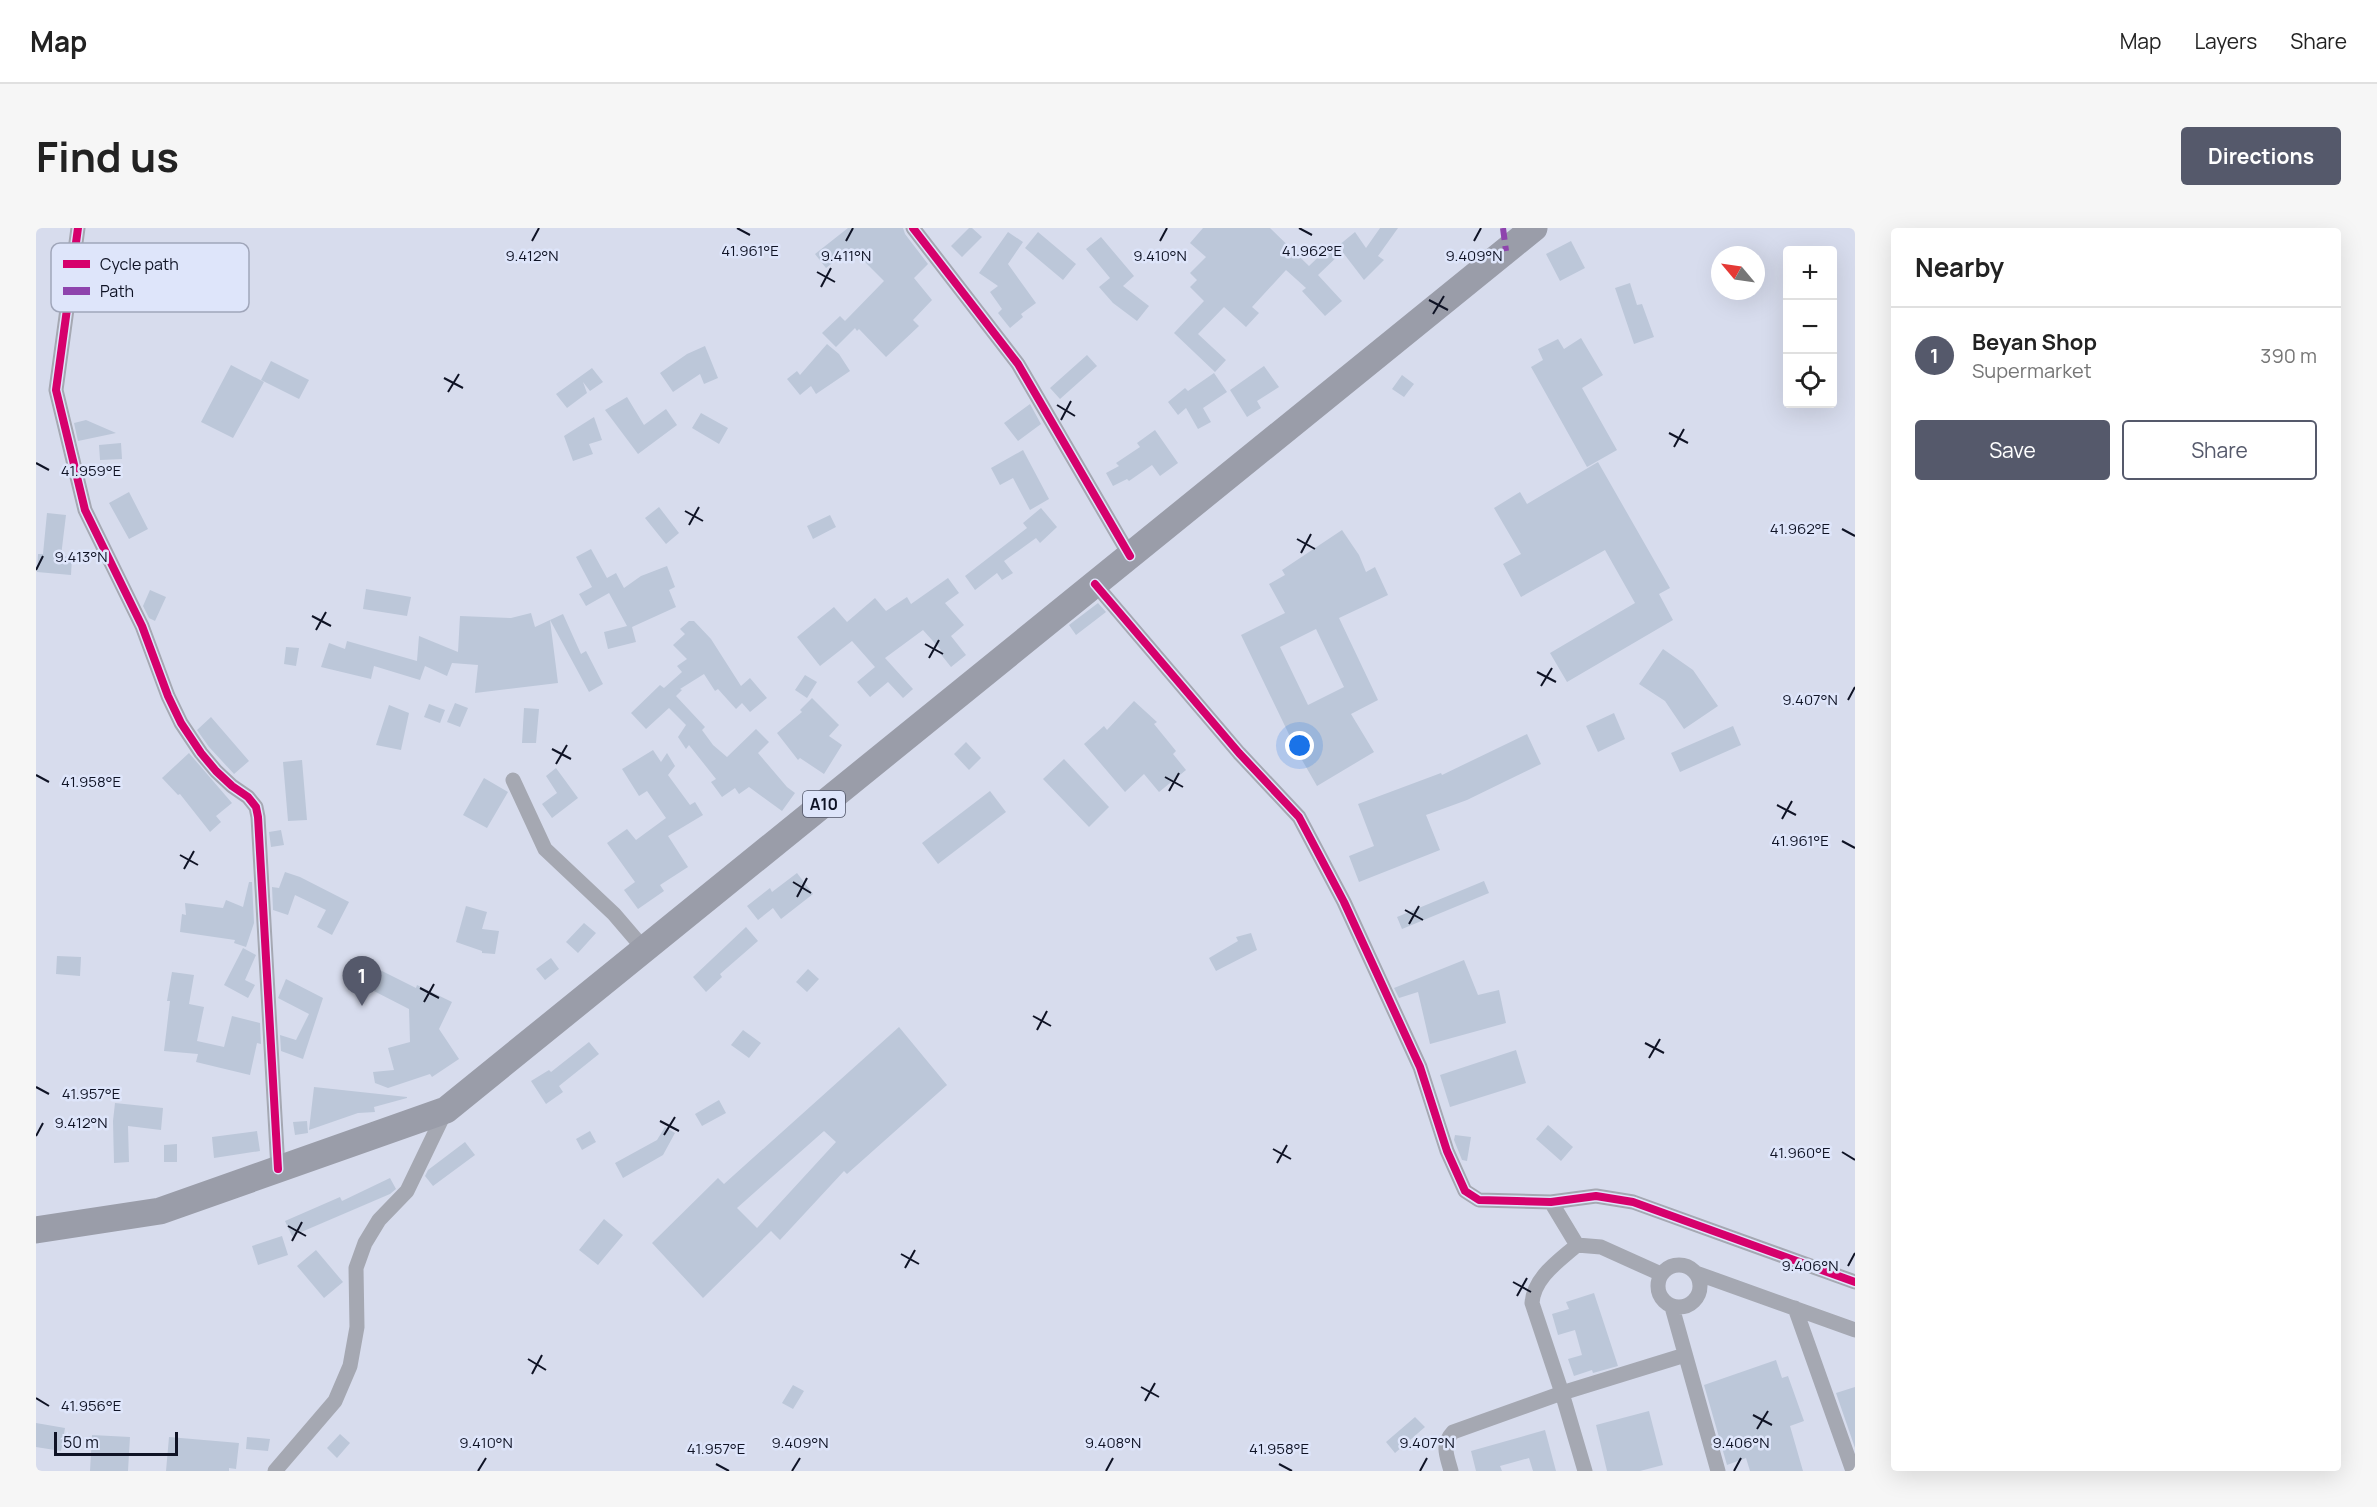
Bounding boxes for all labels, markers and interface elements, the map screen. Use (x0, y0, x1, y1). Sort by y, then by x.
text: Map (30, 22, 87, 60)
text: Map (2120, 27, 2161, 55)
text: Layers (2194, 27, 2257, 55)
text: Share (2290, 27, 2347, 55)
text: Find us (36, 127, 179, 185)
button: Directions (2181, 127, 2341, 185)
text: 41.961°E (721, 240, 779, 261)
text: 41.962°E (1282, 240, 1342, 261)
legend (51, 243, 249, 312)
text: 9.412°N (505, 245, 559, 266)
text: 9.411°N (821, 245, 871, 266)
text: 9.410°N (1133, 245, 1187, 266)
text: 9.409°N (1445, 245, 1503, 266)
north arrow (1711, 246, 1765, 300)
map controls (1783, 246, 1837, 408)
button: + (1783, 246, 1837, 300)
text: Nearby (1915, 249, 2004, 285)
text: Cycle path (100, 253, 179, 275)
text: Path (100, 280, 134, 302)
button: − (1783, 300, 1837, 354)
text: Beyan Shop (1972, 327, 2097, 357)
text: 1 (1930, 342, 1939, 369)
text: 390 m (2260, 342, 2317, 369)
button: locate (1783, 354, 1837, 408)
text: Supermarket (1972, 357, 2092, 384)
button: Save (1915, 420, 2110, 480)
button: Share (2122, 420, 2317, 480)
text: 41.959°E (61, 460, 121, 481)
text: 41.962°E (1770, 518, 1830, 539)
text: 9.413°N (55, 546, 107, 567)
text: 9.407°N (1782, 689, 1838, 710)
your location (1285, 731, 1314, 760)
text: 41.958°E (61, 771, 121, 792)
road number: A10 (803, 791, 845, 817)
text: 41.961°E (1771, 830, 1829, 851)
pin: 1 (342, 956, 382, 1006)
text: 41.957°E (62, 1083, 120, 1104)
text: 9.412°N (54, 1112, 108, 1133)
text: 41.960°E (1770, 1142, 1830, 1163)
text: 9.406°N (1781, 1255, 1839, 1276)
text: 41.956°E (61, 1395, 121, 1416)
scale bar (54, 1429, 178, 1456)
text: 50 m (63, 1431, 99, 1453)
text: 9.410°N (459, 1432, 513, 1453)
text: 9.409°N (771, 1432, 829, 1453)
text: 9.408°N (1085, 1432, 1141, 1453)
text: 9.407°N (1399, 1432, 1455, 1453)
text: 9.406°N (1712, 1432, 1770, 1453)
text: 41.957°E (687, 1438, 745, 1459)
text: 41.958°E (1249, 1438, 1309, 1459)

